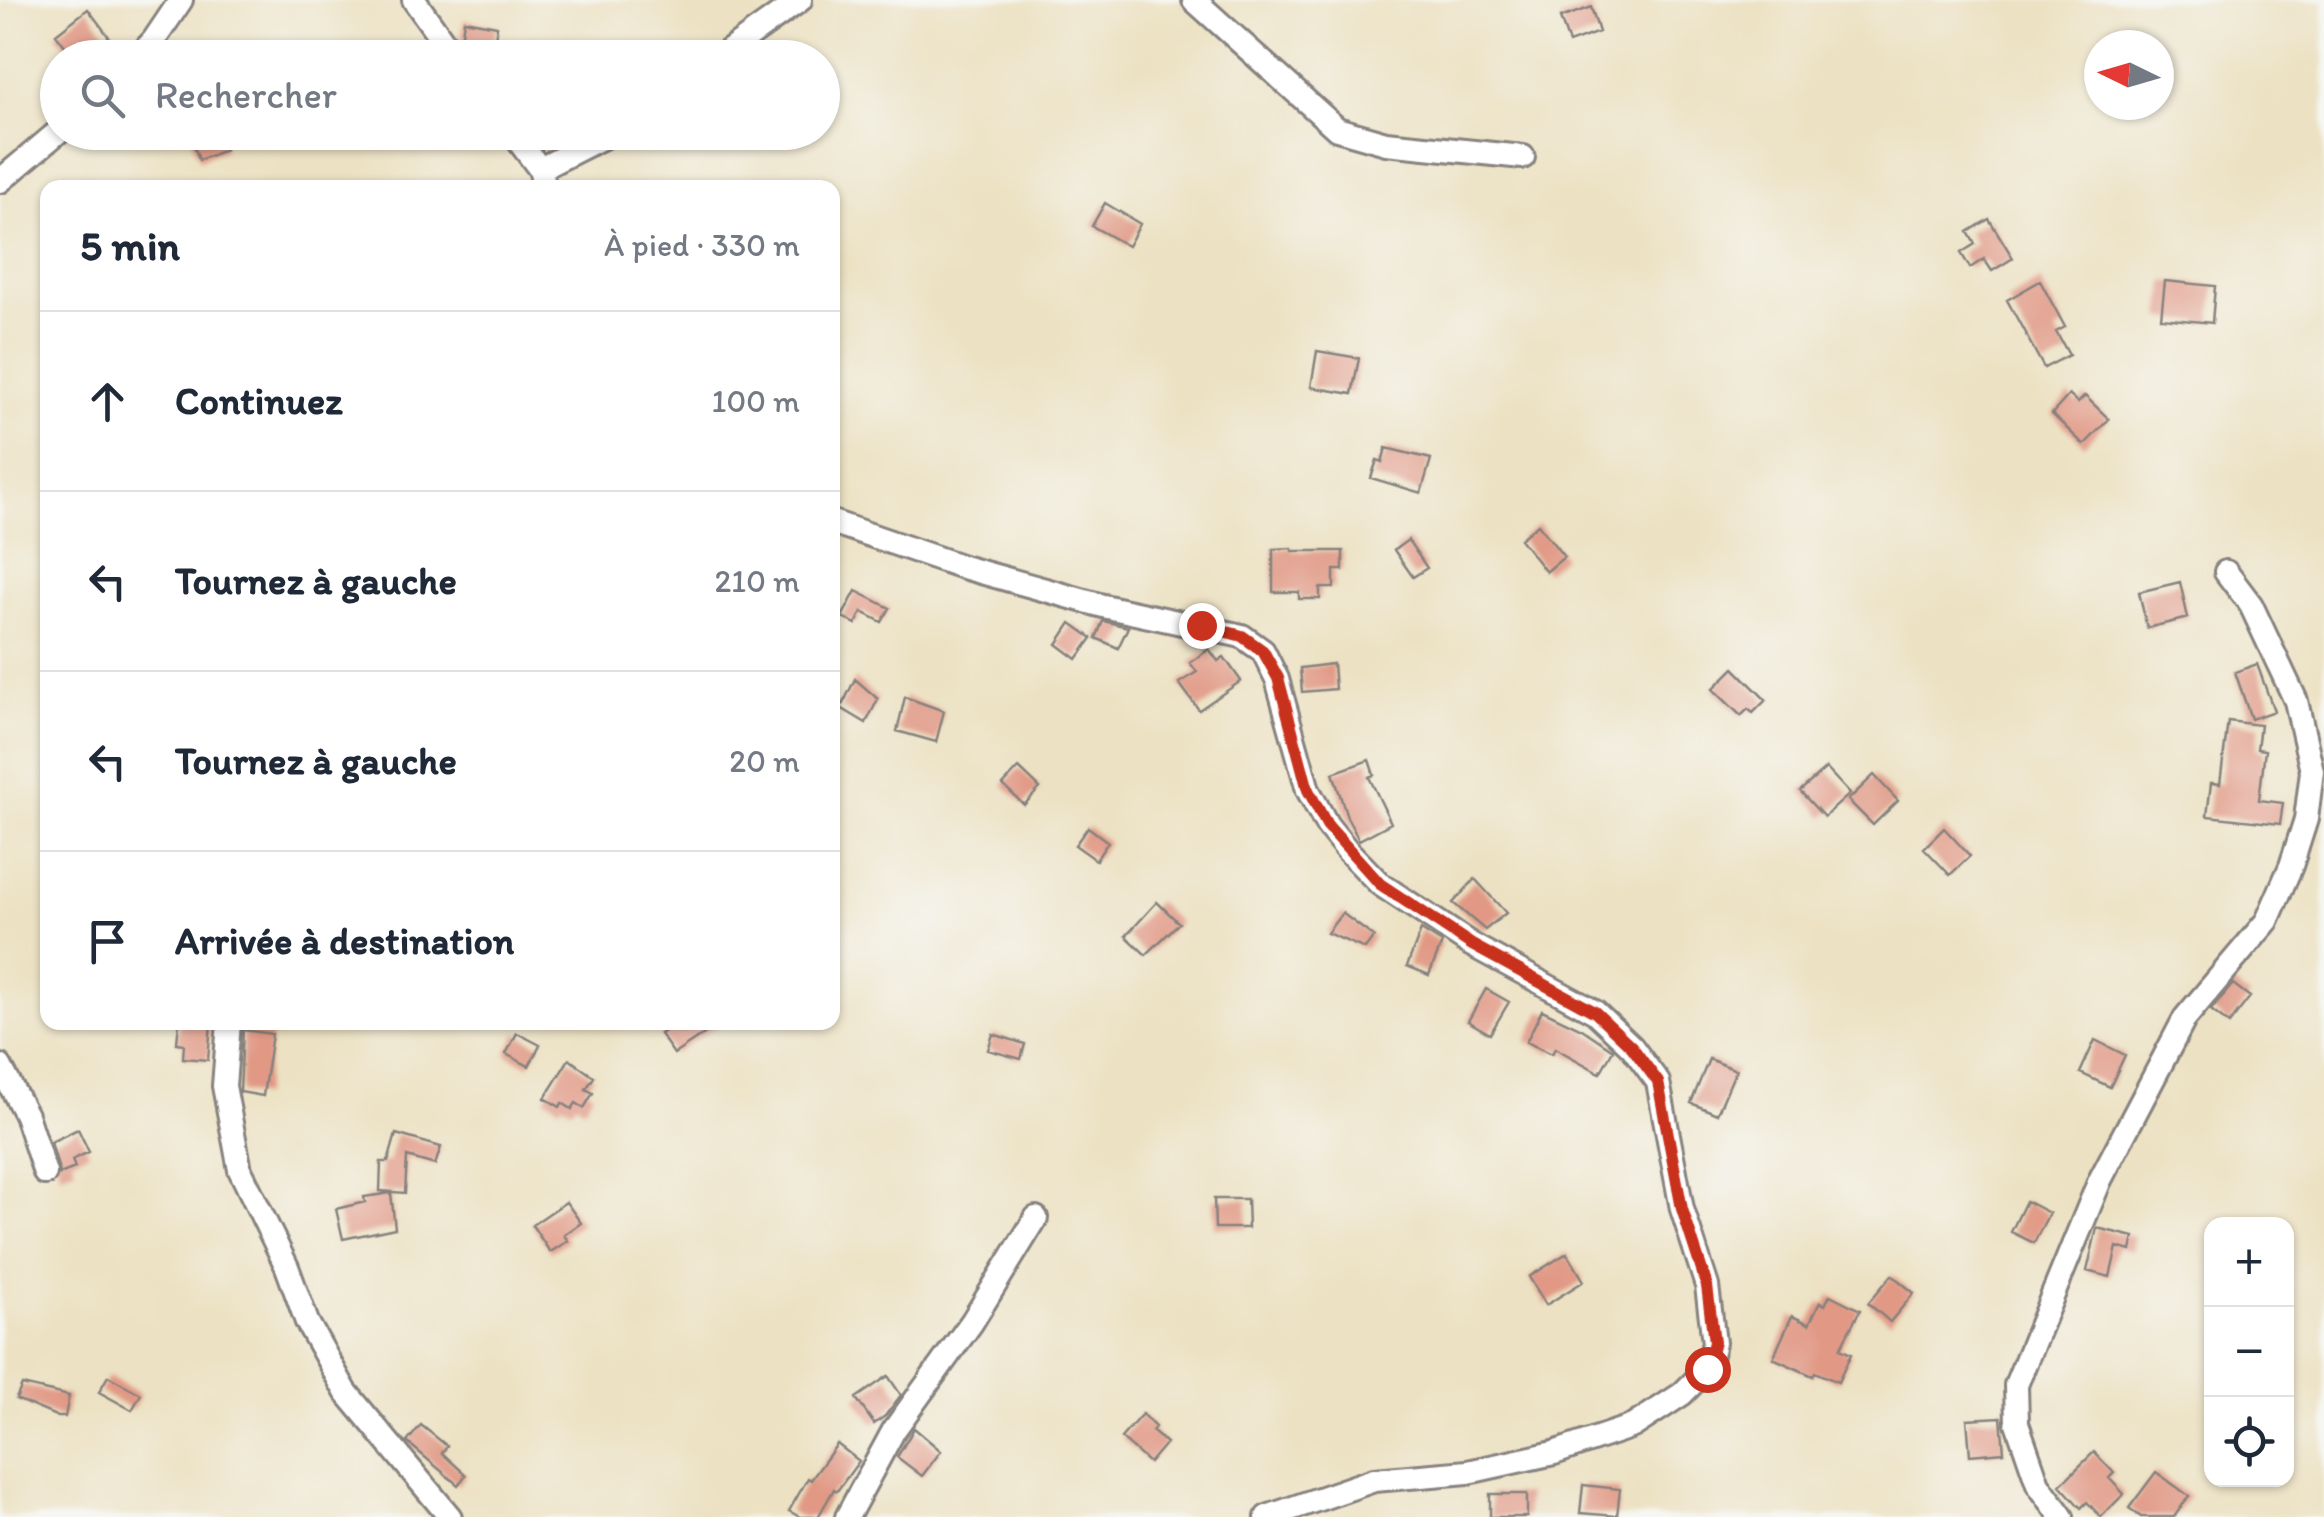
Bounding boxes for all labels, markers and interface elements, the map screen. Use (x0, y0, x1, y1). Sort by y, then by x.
north arrow (2084, 30, 2174, 120)
search box (40, 40, 840, 150)
icon: search (75, 68, 130, 123)
text: Rechercher (155, 72, 337, 118)
text: 5 min (80, 220, 180, 271)
text: À pied · 330 m (604, 226, 800, 264)
icon: ahead (80, 374, 135, 429)
text: Continuez (175, 378, 343, 424)
text: 100 m (712, 382, 800, 420)
icon: left (80, 554, 135, 609)
text: Tournez à gauche (175, 558, 457, 604)
text: 210 m (714, 562, 800, 600)
route end (1179, 603, 1225, 649)
icon: left (80, 734, 135, 789)
text: Tournez à gauche (175, 738, 457, 784)
text: 20 m (729, 742, 800, 780)
icon: arrive (80, 914, 135, 969)
text: Arrivée à destination (175, 918, 514, 964)
map controls (2204, 1217, 2294, 1487)
button: + (2204, 1217, 2294, 1307)
button: − (2204, 1307, 2294, 1397)
route start (1685, 1347, 1731, 1393)
button: locate (2204, 1397, 2294, 1487)

